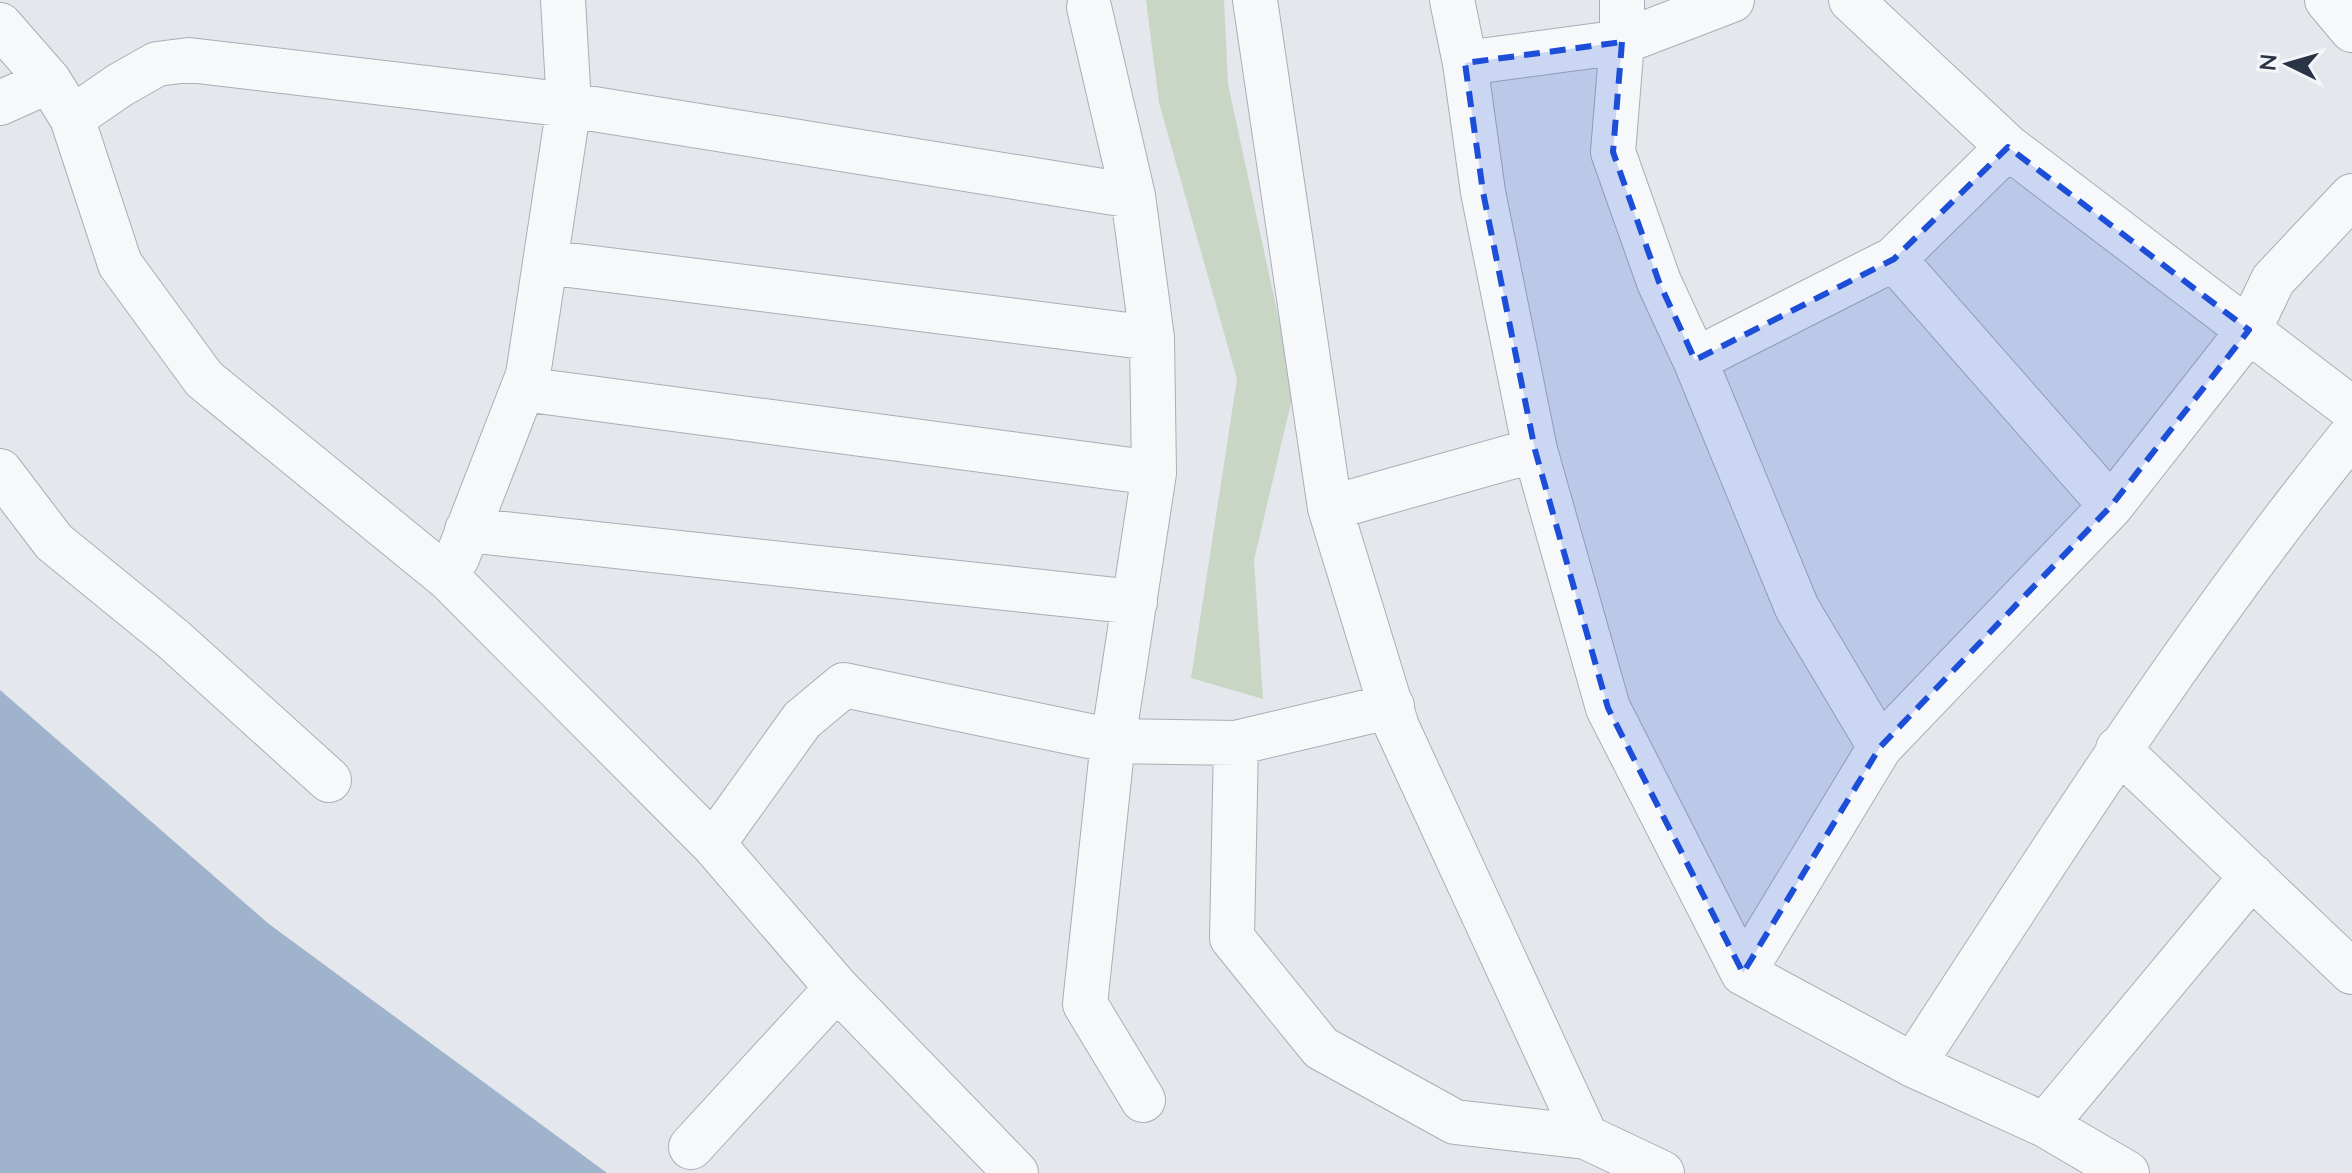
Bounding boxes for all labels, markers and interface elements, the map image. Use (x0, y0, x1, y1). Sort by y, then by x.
north arrow (2248, 24, 2328, 104)
text: N (2253, 53, 2282, 72)

